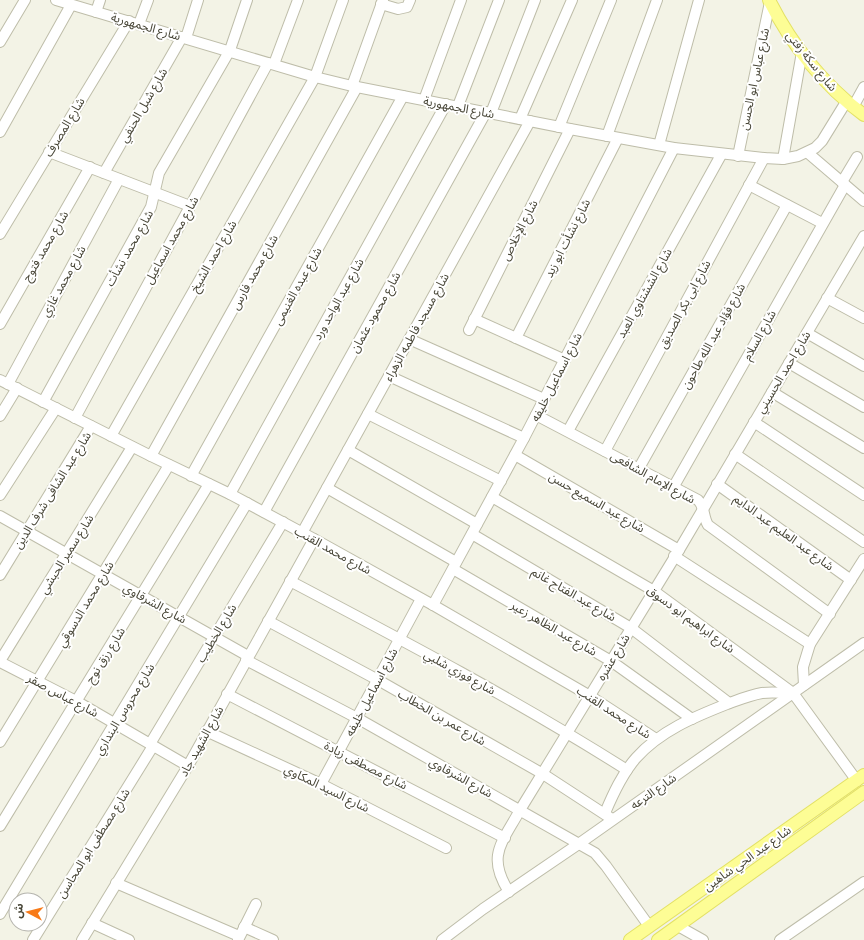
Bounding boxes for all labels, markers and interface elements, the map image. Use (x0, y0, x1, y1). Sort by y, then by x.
street label: شارع الجمهورية (109, 10, 182, 45)
street label: شارع عباس ابو الحسن (737, 27, 774, 132)
street label: شارع سكة زفتي (781, 29, 840, 96)
street label: شارع شبل الحنفي (116, 66, 173, 146)
street label: شارع الجمهورية (422, 94, 496, 123)
street label: شارع المصرف (41, 95, 89, 160)
street label: شارع محمد اسماعيل (142, 194, 203, 288)
street label: شارع نشأت ابو زيد (541, 196, 595, 281)
street label: شارع الإخلاص (498, 198, 542, 264)
street label: شارع محمد نشأت (102, 207, 158, 290)
street label: شارع محمد فتوح (20, 208, 73, 285)
street label: شارع احمد الشيخ (187, 218, 241, 296)
street label: شارع محمد فارس (228, 232, 283, 313)
street label: شارع محمد غازي (38, 243, 91, 321)
street label: شارع عبده الغنيمى (270, 245, 326, 329)
street label: شارع الششتاوي العبد (614, 246, 677, 342)
street label: شارع عبد الواحد ورد (310, 256, 368, 344)
street label: شارع ابى بكر الصديق (655, 258, 715, 352)
street label: شارع محمود عثمان (347, 269, 405, 356)
street label: شارع مسجد فاطمه الزهراء (381, 271, 454, 385)
street label: شارع فؤاد عبد الله طاحون (679, 281, 750, 392)
street label: شارع السلام (740, 308, 781, 364)
street label: شارع احمد الحسيني (753, 329, 816, 417)
street label: شارع اسماعيل خليفه (528, 330, 587, 425)
street label: شارع عبد الشافى شرف الدين (11, 429, 96, 552)
street label: شارع الإمام الشافعى (607, 448, 697, 508)
street label: شارع عبد السميع حسن (545, 469, 647, 537)
street label: شارع عبد العليم عبد الدايم (730, 491, 836, 575)
street label: شارع سمير الحبشي (36, 512, 99, 598)
street label: شارع محمد القنب (291, 524, 373, 579)
street label: شارع محمد الدسوقي (54, 559, 119, 651)
street label: شارع عبد الفتاح غانم (528, 565, 618, 626)
street label: شارع الشرقاوي (119, 580, 189, 629)
street label: شارع ابراهيم ابو دسوق (643, 583, 737, 658)
street label: شارع عبد الظاهر زعير (506, 598, 599, 661)
street label: شارع الخطيب (193, 601, 241, 666)
street label: شارع رزق نوح (83, 625, 130, 687)
street label: شارع عشره (594, 632, 634, 684)
street label: شارع اسماعيل خليفه (342, 646, 402, 740)
street label: شارع فوزي شلبي (420, 647, 498, 700)
street label: شارع محروس البنداري (92, 661, 160, 759)
street label: شارع عباس صقر (23, 670, 101, 722)
street label: شارع محمد القنب (573, 683, 653, 743)
street label: شارع عمر بن الخطاب (394, 687, 488, 750)
street label: شارع الشهيد جاد (176, 704, 228, 780)
street label: شارع مصطفى زيادة (321, 738, 410, 794)
street label: شارع الشرقاوي (425, 754, 495, 803)
street label: شارع السيد المكاوي (281, 762, 372, 818)
street label: شارع الترعه (628, 770, 680, 814)
street label: شارع مصطفى ابو المحاسن (54, 786, 135, 902)
street label: شارع عبد الحي شاهين (701, 823, 795, 896)
north arrow (8, 892, 48, 932)
text: ش (11, 903, 26, 919)

